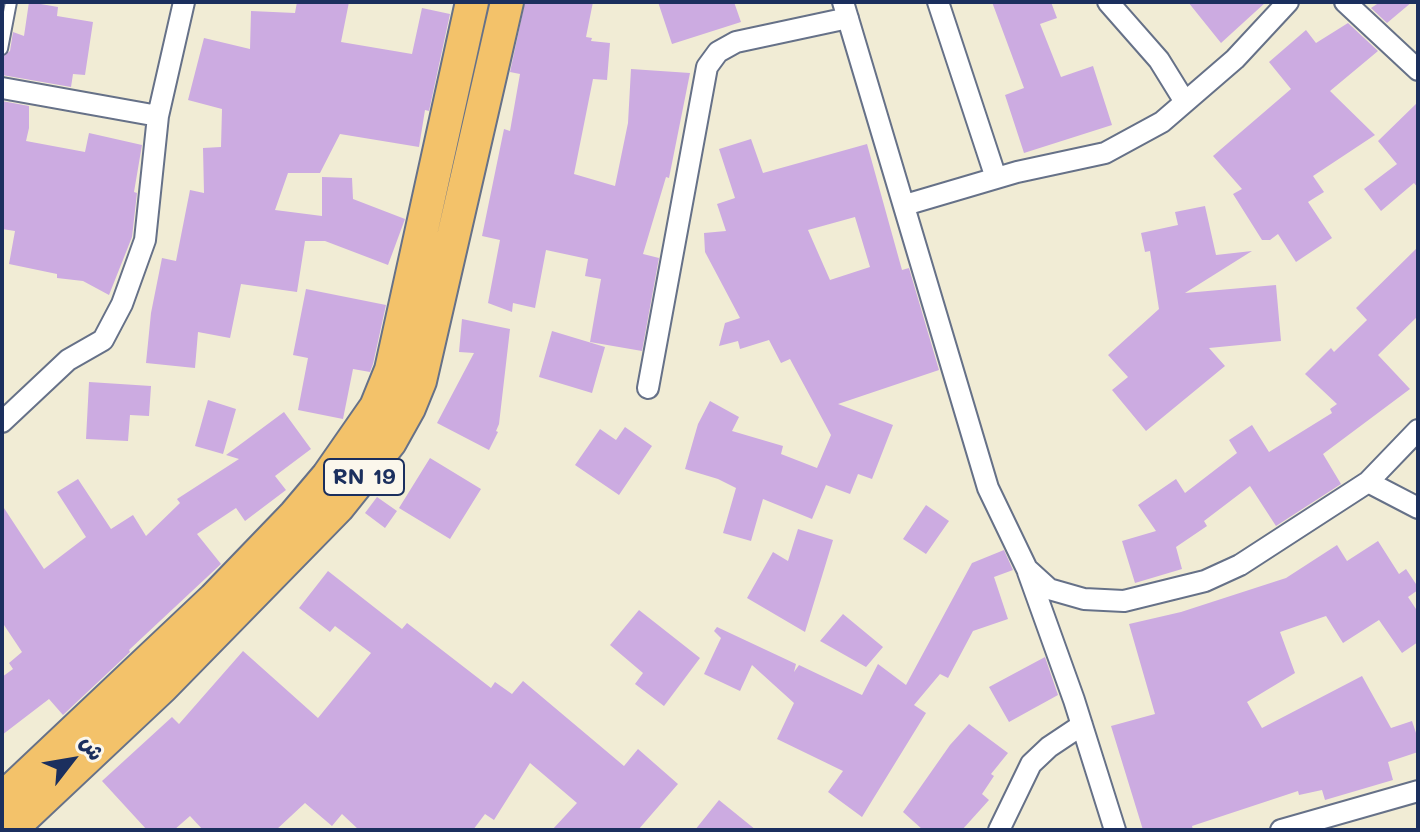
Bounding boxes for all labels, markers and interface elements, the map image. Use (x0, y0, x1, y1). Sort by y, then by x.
road number: RN 19 (324, 459, 404, 495)
north arrow (32, 720, 112, 800)
text: ش (74, 730, 112, 765)

